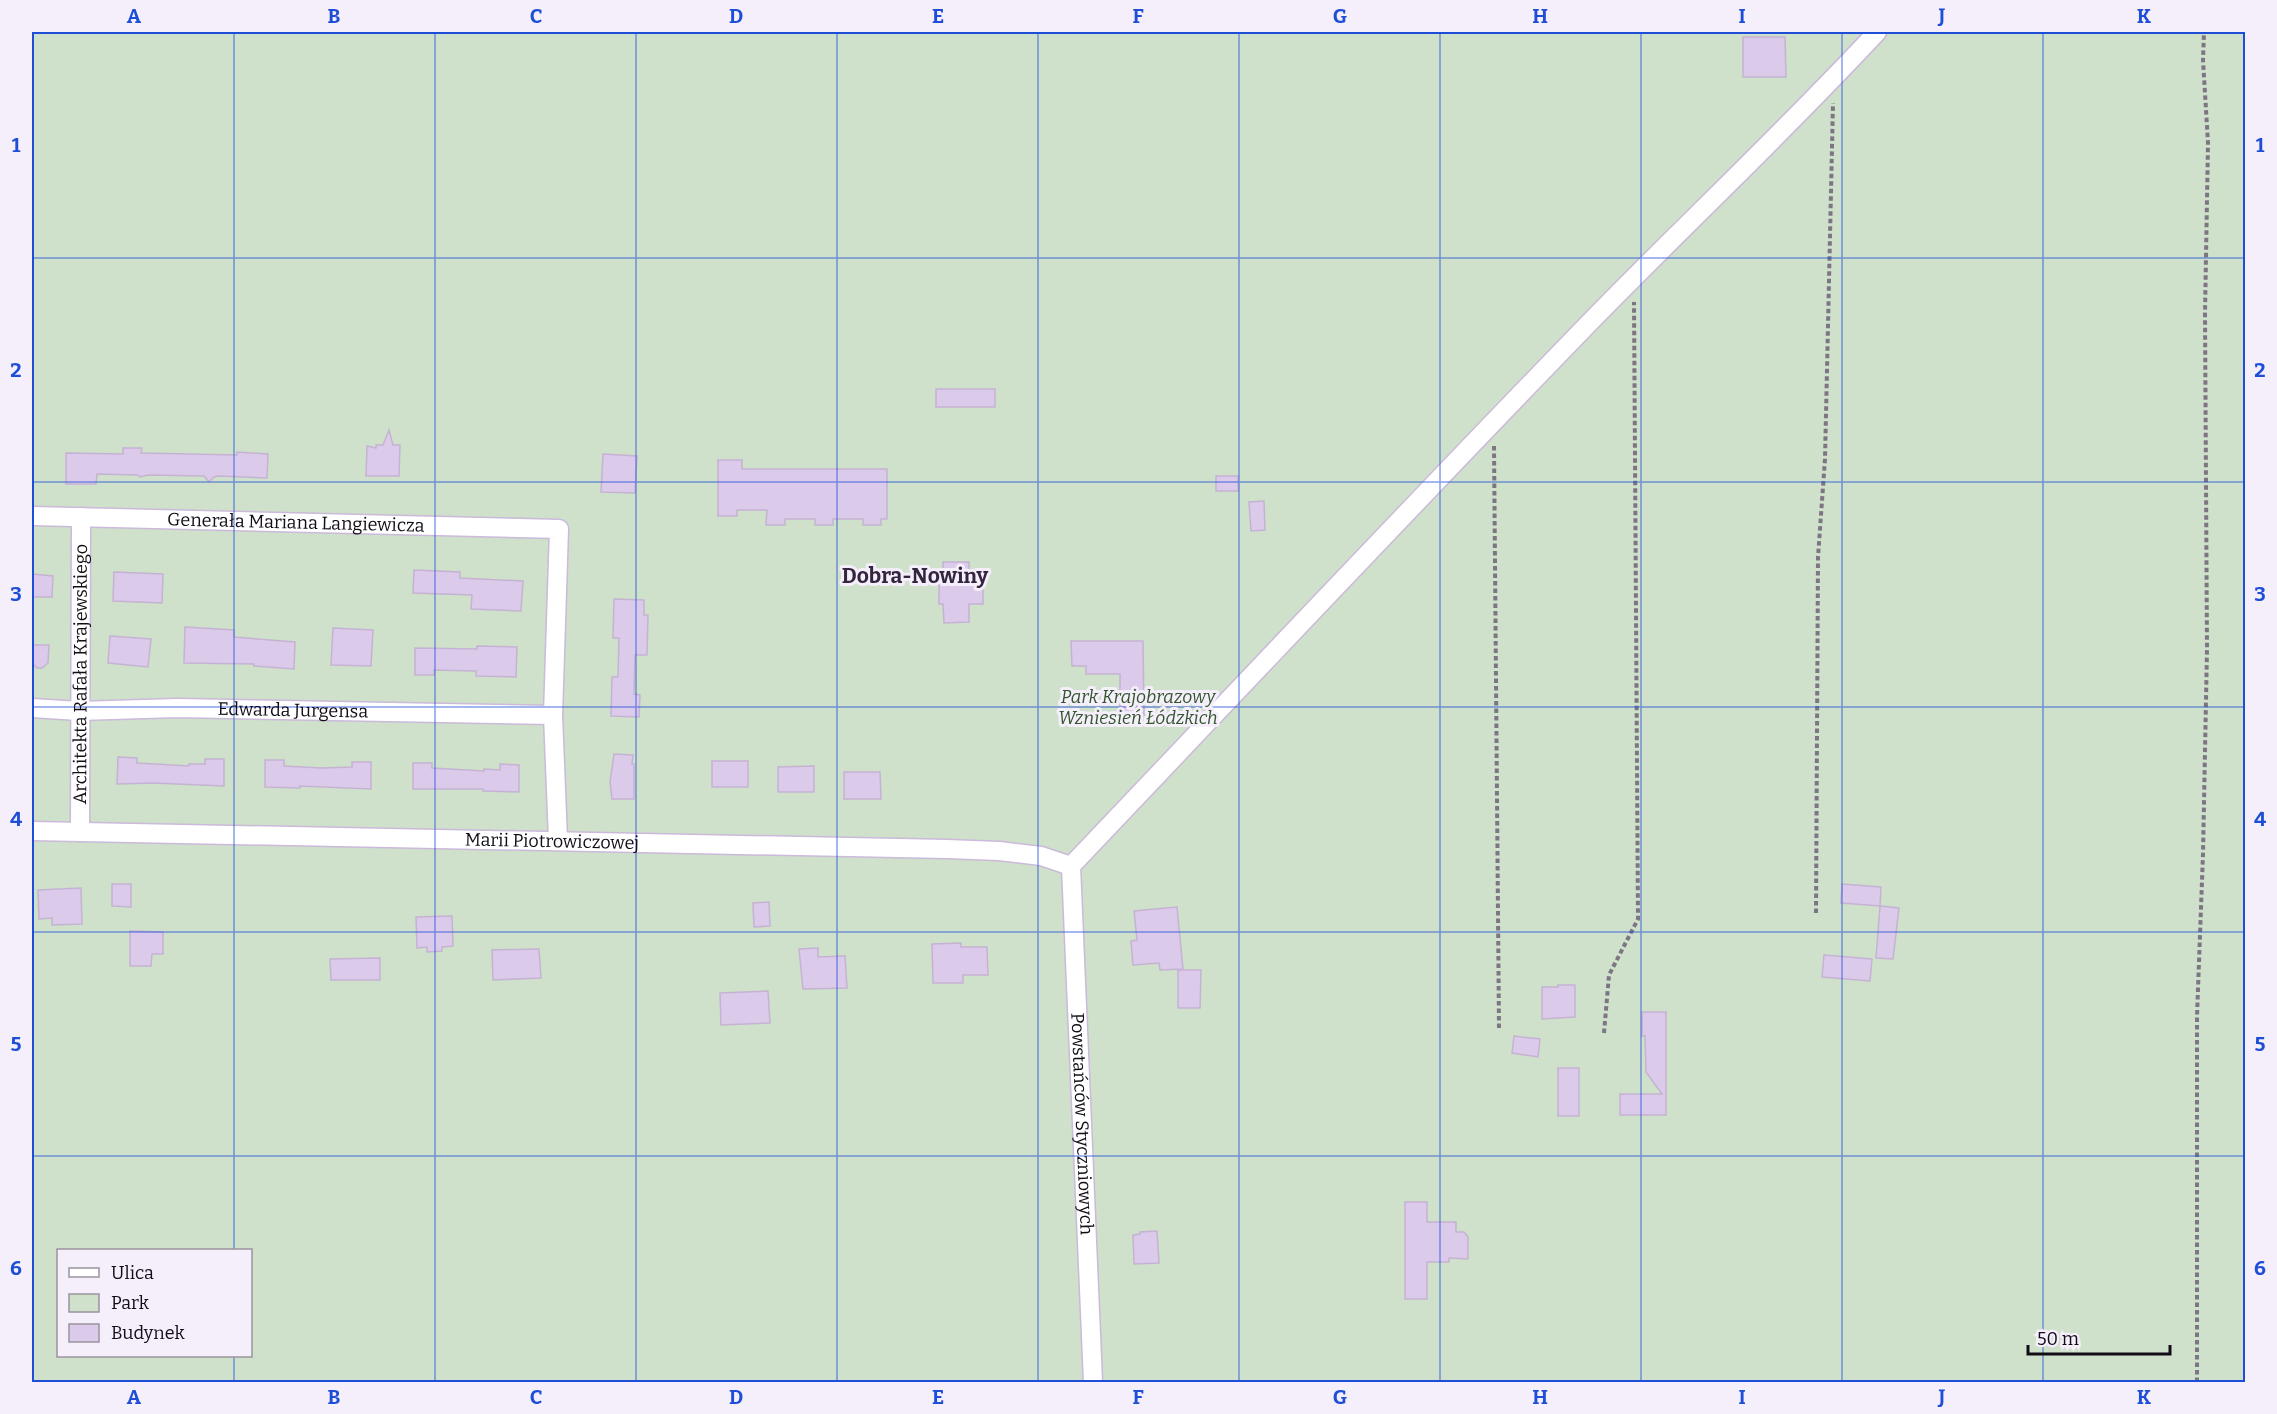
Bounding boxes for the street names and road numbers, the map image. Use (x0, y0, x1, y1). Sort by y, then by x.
street label: Generała Mariana Langiewicza (167, 508, 425, 537)
street label: Architekta Rafała Krajewskiego (69, 544, 92, 804)
street label: Edwarda Jurgensa (217, 698, 369, 723)
street label: Marii Piotrowiczowej (465, 829, 639, 854)
street label: Powstańców Styczniowych (1066, 1012, 1098, 1235)

